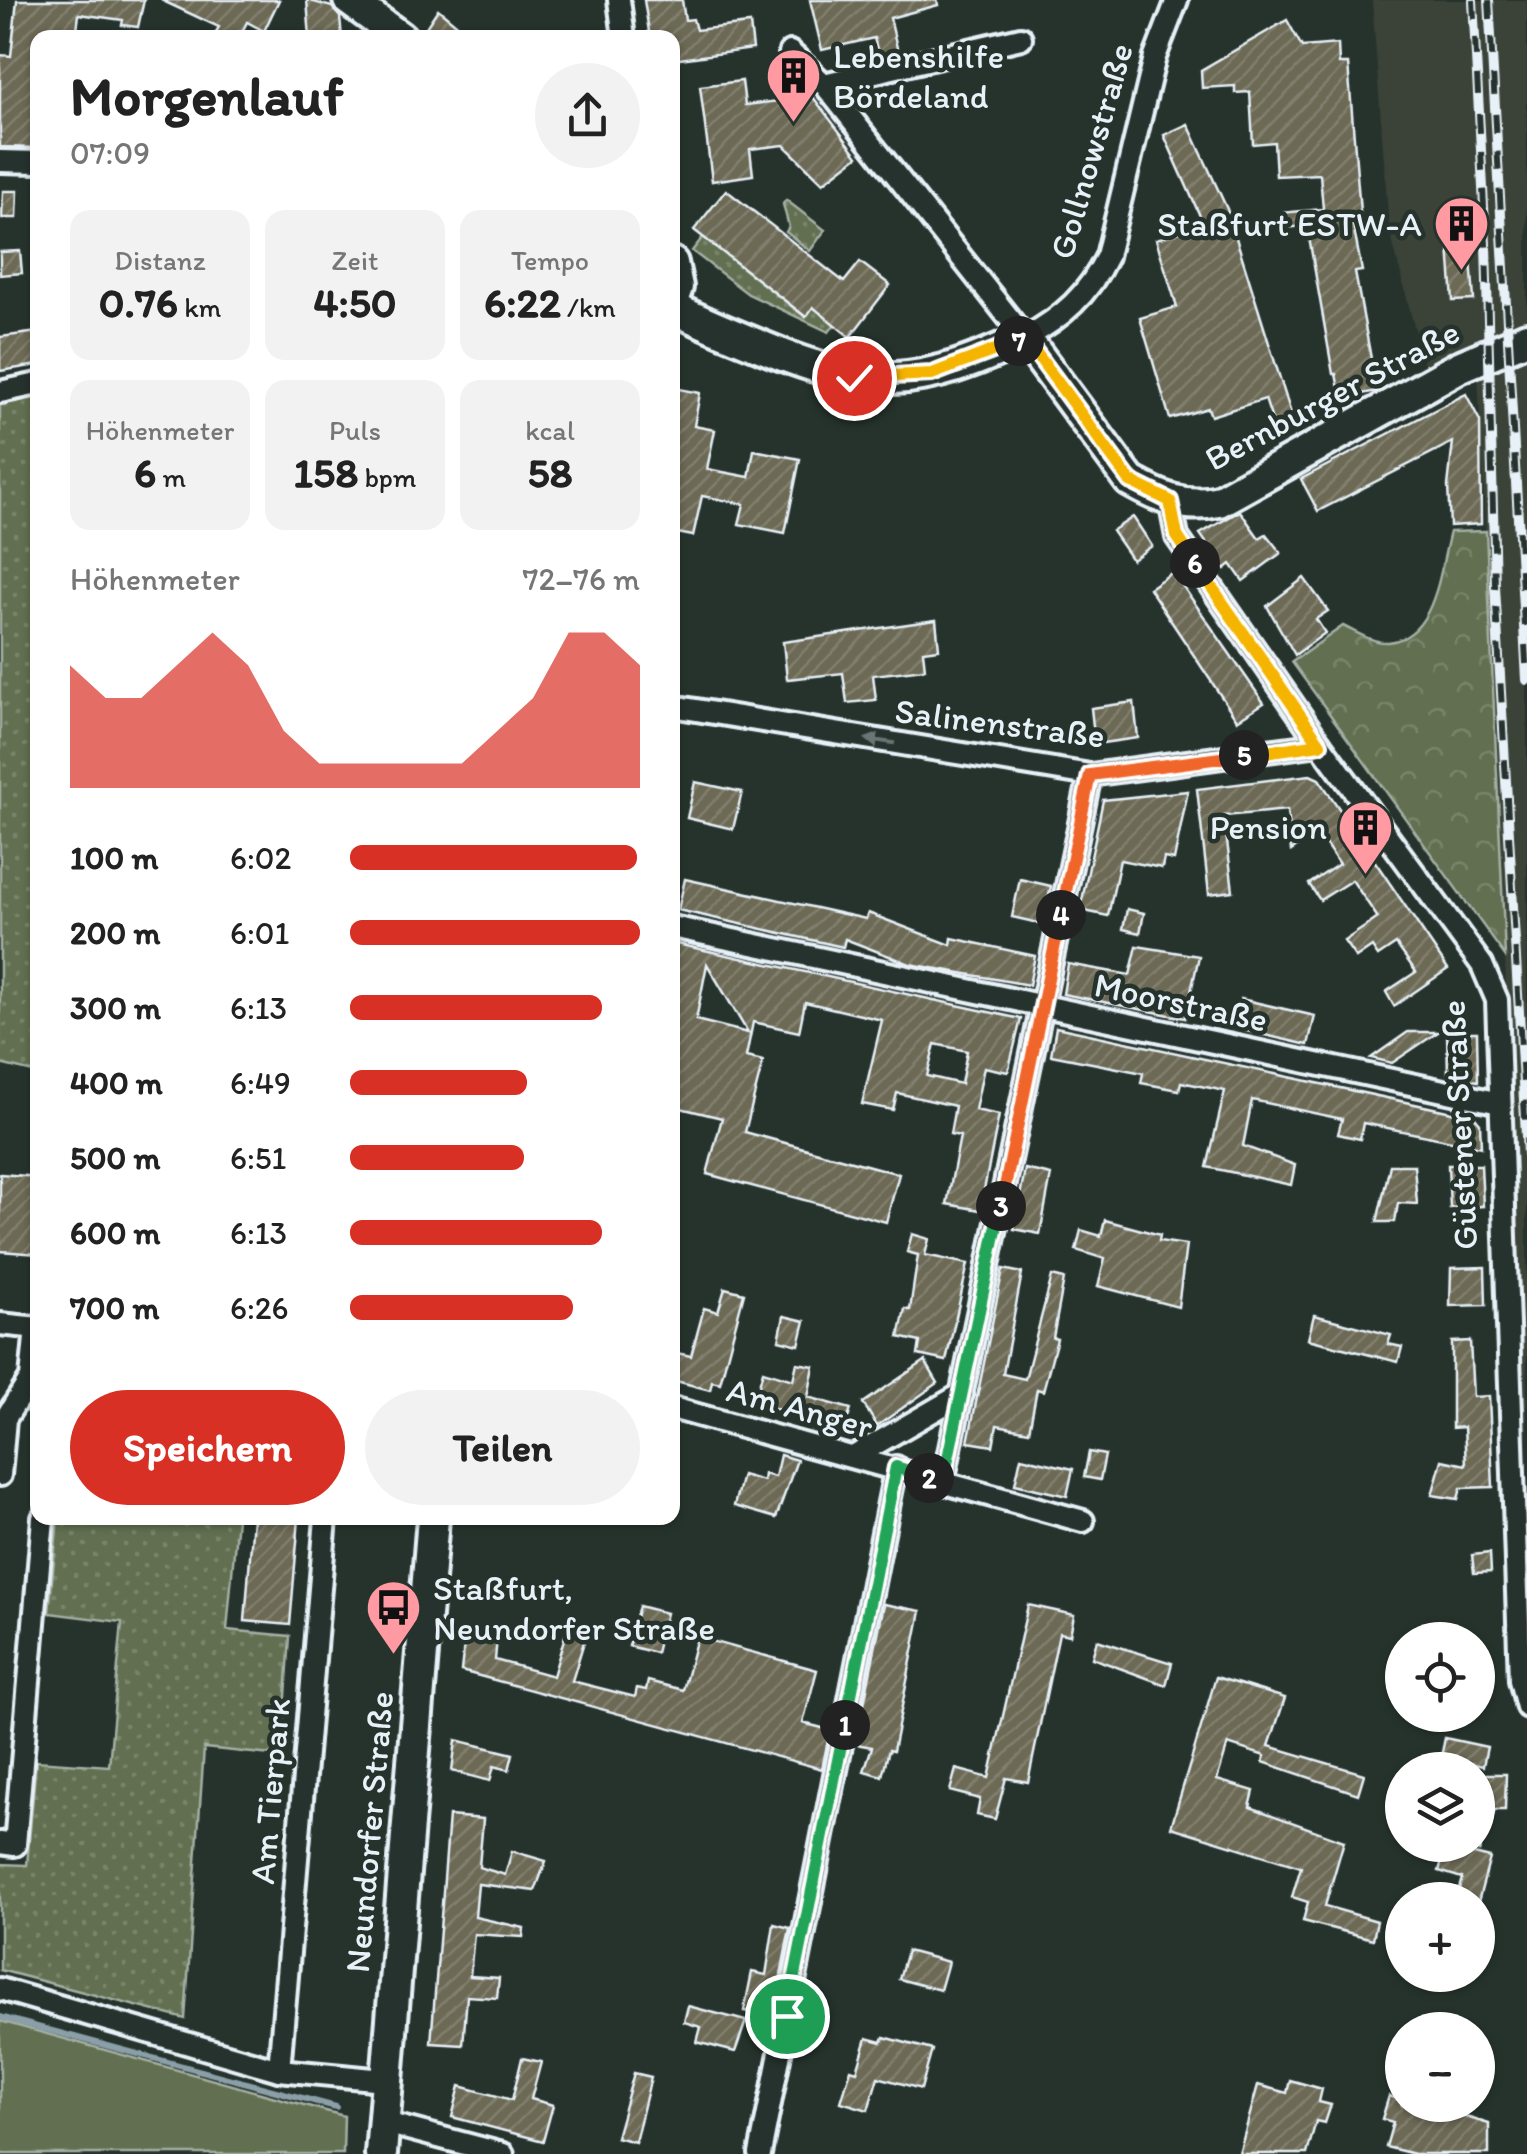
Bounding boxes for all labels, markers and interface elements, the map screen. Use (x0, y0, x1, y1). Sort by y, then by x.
place label: Lebenshilfe Bördeland (833, 35, 1004, 117)
street label: Gollnowstraße (1040, 38, 1142, 264)
building icon: Lebenshilfe Bördeland (764, 46, 824, 125)
text: Morgenlauf (70, 63, 344, 129)
button: share (535, 63, 640, 168)
text: 07:09 (70, 134, 150, 172)
building icon: Staßfurt ESTW-A (1431, 194, 1491, 273)
place label: Staßfurt ESTW-A (1157, 203, 1422, 245)
text: Distanz (114, 243, 206, 277)
text: Zeit (332, 243, 378, 277)
text: Tempo (511, 243, 589, 277)
text: 0.76 (99, 277, 178, 328)
text: 4:50 (313, 277, 397, 328)
text: 6:22 (484, 277, 561, 328)
text: km (178, 290, 221, 324)
text: /km (561, 290, 616, 324)
street label: Bernburger Straße (1198, 310, 1466, 480)
pin: 7 (994, 316, 1044, 366)
text: 7 (1012, 324, 1026, 358)
pin (812, 336, 897, 421)
icon: check (827, 351, 882, 406)
text: Höhenmeter (86, 413, 234, 447)
text: Puls (329, 413, 381, 447)
text: kcal (525, 413, 575, 447)
text: 6 (134, 447, 156, 498)
text: 158 (294, 447, 358, 498)
text: 58 (527, 447, 573, 498)
text: m (156, 460, 186, 494)
text: bpm (358, 460, 416, 494)
pin: 6 (1170, 538, 1220, 588)
text: 6 (1188, 546, 1202, 580)
text: Höhenmeter (70, 560, 240, 598)
text: 72–76 m (523, 560, 640, 598)
street label: Salinenstraße (893, 689, 1107, 757)
pin: 5 (1219, 730, 1269, 780)
one-way arrow (864, 732, 895, 748)
text: 5 (1237, 738, 1251, 772)
building icon: Pension (1336, 797, 1396, 876)
place label: Pension (1209, 806, 1327, 848)
text: 100 m (70, 839, 158, 877)
text: 6:02 (230, 839, 291, 877)
pin: 4 (1036, 890, 1086, 940)
text: 4 (1053, 898, 1069, 932)
text: 200 m (70, 914, 160, 952)
text: 6:01 (230, 914, 289, 952)
street label: Moorstraße (1091, 963, 1271, 1041)
text: 300 m (70, 989, 161, 1027)
text: 6:13 (230, 989, 287, 1027)
street label: Güstener Straße (1431, 999, 1487, 1251)
text: 400 m (70, 1064, 163, 1102)
text: 6:49 (230, 1064, 291, 1102)
text: 500 m (70, 1139, 160, 1177)
text: 6:51 (230, 1139, 286, 1177)
pin: 3 (976, 1181, 1026, 1231)
text: 3 (993, 1189, 1009, 1223)
text: 600 m (70, 1214, 160, 1252)
text: 6:13 (230, 1214, 287, 1252)
text: 700 m (70, 1289, 159, 1327)
text: 6:26 (230, 1289, 289, 1327)
street label: Am Anger (722, 1368, 878, 1448)
button: Speichern (70, 1390, 345, 1505)
button: Teilen (365, 1390, 640, 1505)
pin: 2 (904, 1453, 954, 1503)
text: 2 (922, 1461, 936, 1495)
place label: Staßfurt, Neundorfer Straße (433, 1567, 715, 1649)
bus stop icon: Staßfurt, Neundorfer Straße (364, 1578, 424, 1657)
map controls (1385, 1622, 1495, 2122)
button: locate (1385, 1622, 1495, 1732)
street label: Neundorfer Straße (336, 1690, 402, 1974)
street label: Am Tierpark (241, 1696, 299, 1886)
pin: 1 (820, 1700, 870, 1750)
text: 1 (839, 1708, 852, 1742)
button: layers (1385, 1752, 1495, 1862)
button: + (1385, 1882, 1495, 1992)
pin (745, 1974, 830, 2059)
icon: arrive (760, 1989, 815, 2044)
button: − (1385, 2012, 1495, 2122)

